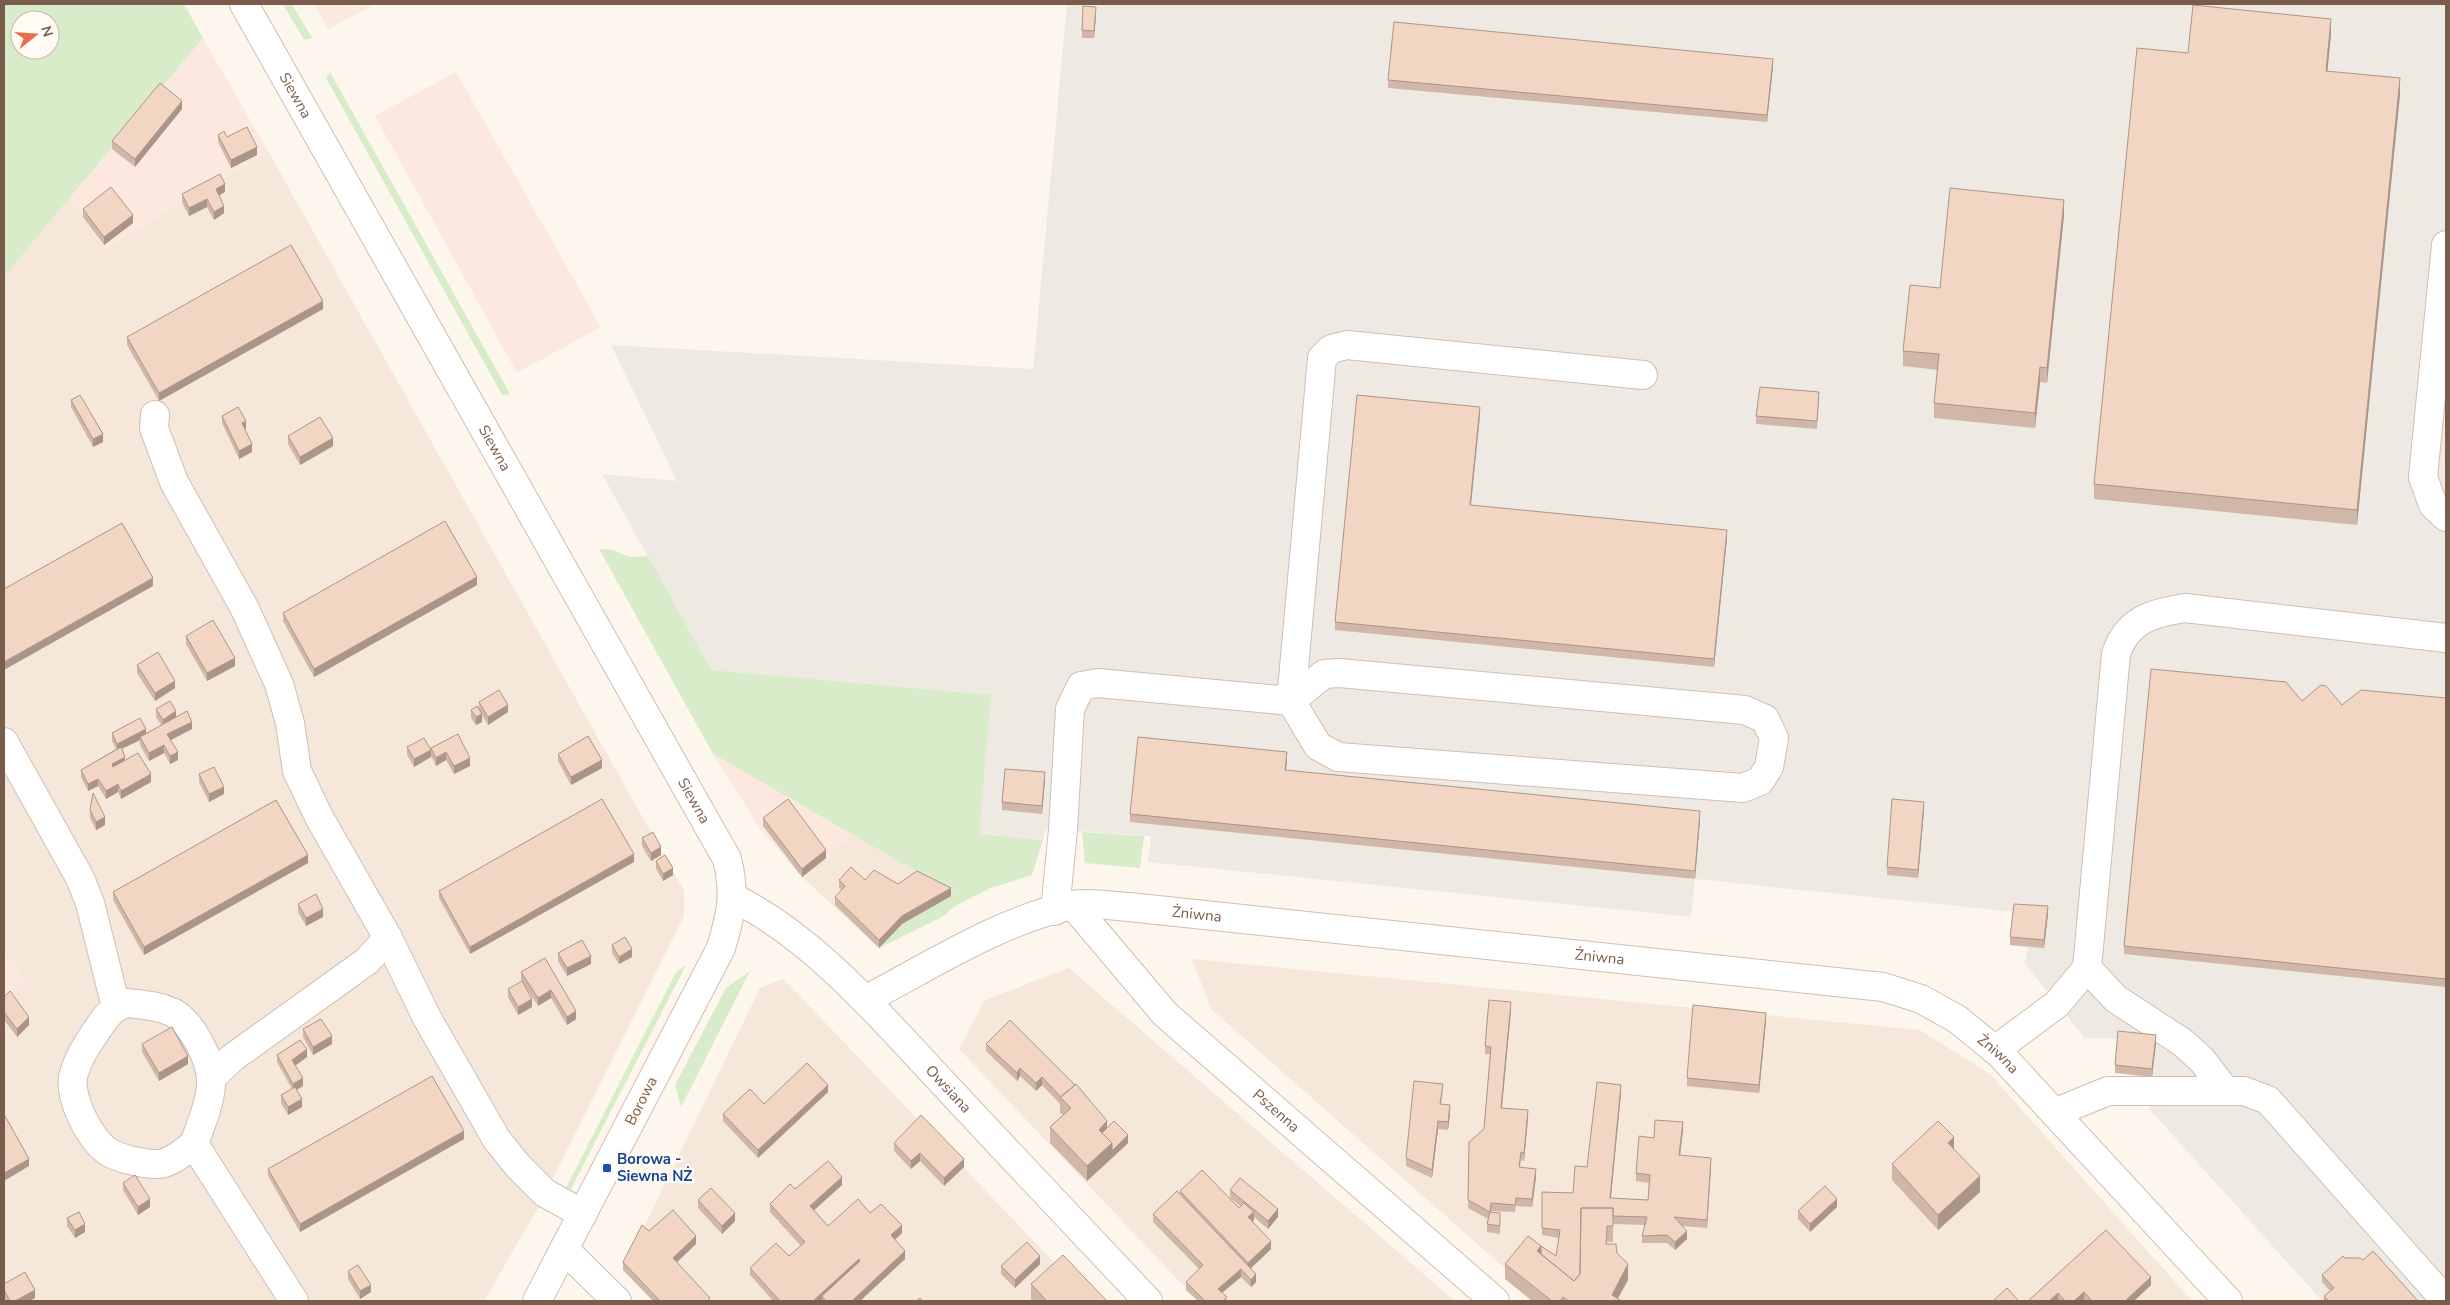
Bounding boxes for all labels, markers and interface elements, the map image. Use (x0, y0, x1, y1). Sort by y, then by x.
north arrow (10, 10, 60, 60)
text: N (36, 24, 58, 39)
street label: Siewna (275, 69, 317, 122)
street label: Siewna (474, 421, 516, 475)
street label: Siewna (673, 774, 715, 827)
street label: Żniwna (1171, 902, 1223, 927)
street label: Żniwna (1574, 944, 1626, 970)
street label: Żniwna (1973, 1030, 2023, 1078)
street label: Owsiana (921, 1061, 976, 1117)
street label: Borowa (620, 1073, 662, 1129)
street label: Pszenna (1248, 1085, 1304, 1137)
place label: Borowa - Siewna NŻ (617, 1149, 692, 1186)
marker: Borowa - Siewna NŻ (601, 1162, 613, 1174)

